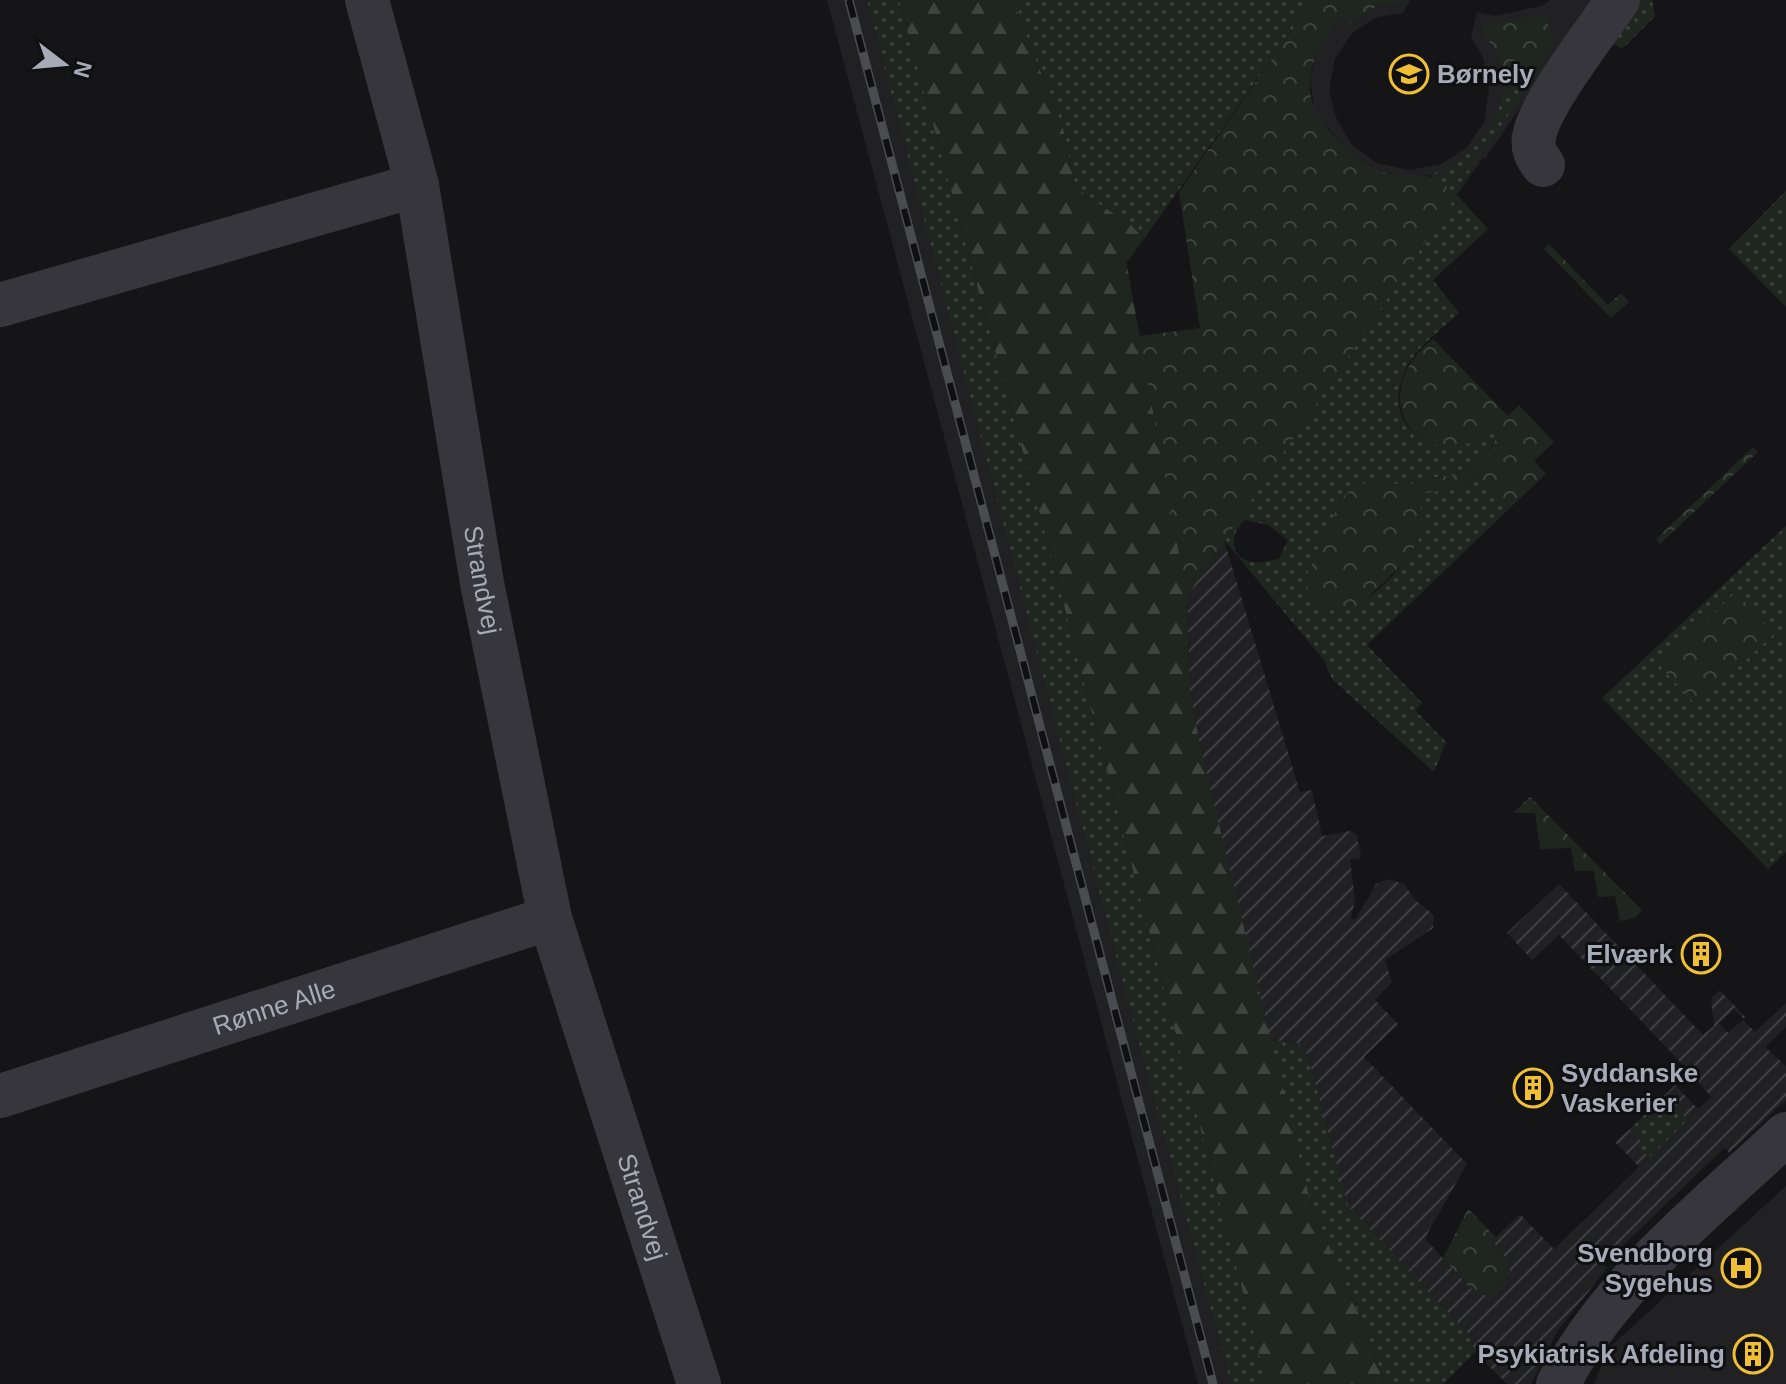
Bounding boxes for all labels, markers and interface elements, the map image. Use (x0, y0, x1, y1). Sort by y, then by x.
north arrow (24, 24, 104, 104)
school or university icon: Børnely (1388, 53, 1430, 95)
text: N (69, 58, 97, 80)
place label: Børnely (1437, 59, 1534, 89)
street label: Strandvej (458, 523, 507, 637)
building icon: Elværk (1680, 933, 1722, 975)
place label: Elværk (1586, 939, 1674, 969)
street label: Rønne Alle (209, 973, 339, 1041)
place label: Syddanske Vaskerier (1561, 1058, 1698, 1118)
building icon: Syddanske Vaskerier (1512, 1067, 1554, 1109)
street label: Strandvej (611, 1150, 673, 1264)
place label: Svendborg Sygehus (1577, 1238, 1713, 1298)
hospital icon: Svendborg Sygehus (1720, 1247, 1762, 1289)
building icon: Psykiatrisk Afdeling (1732, 1333, 1774, 1375)
place label: Psykiatrisk Afdeling (1477, 1339, 1725, 1369)

